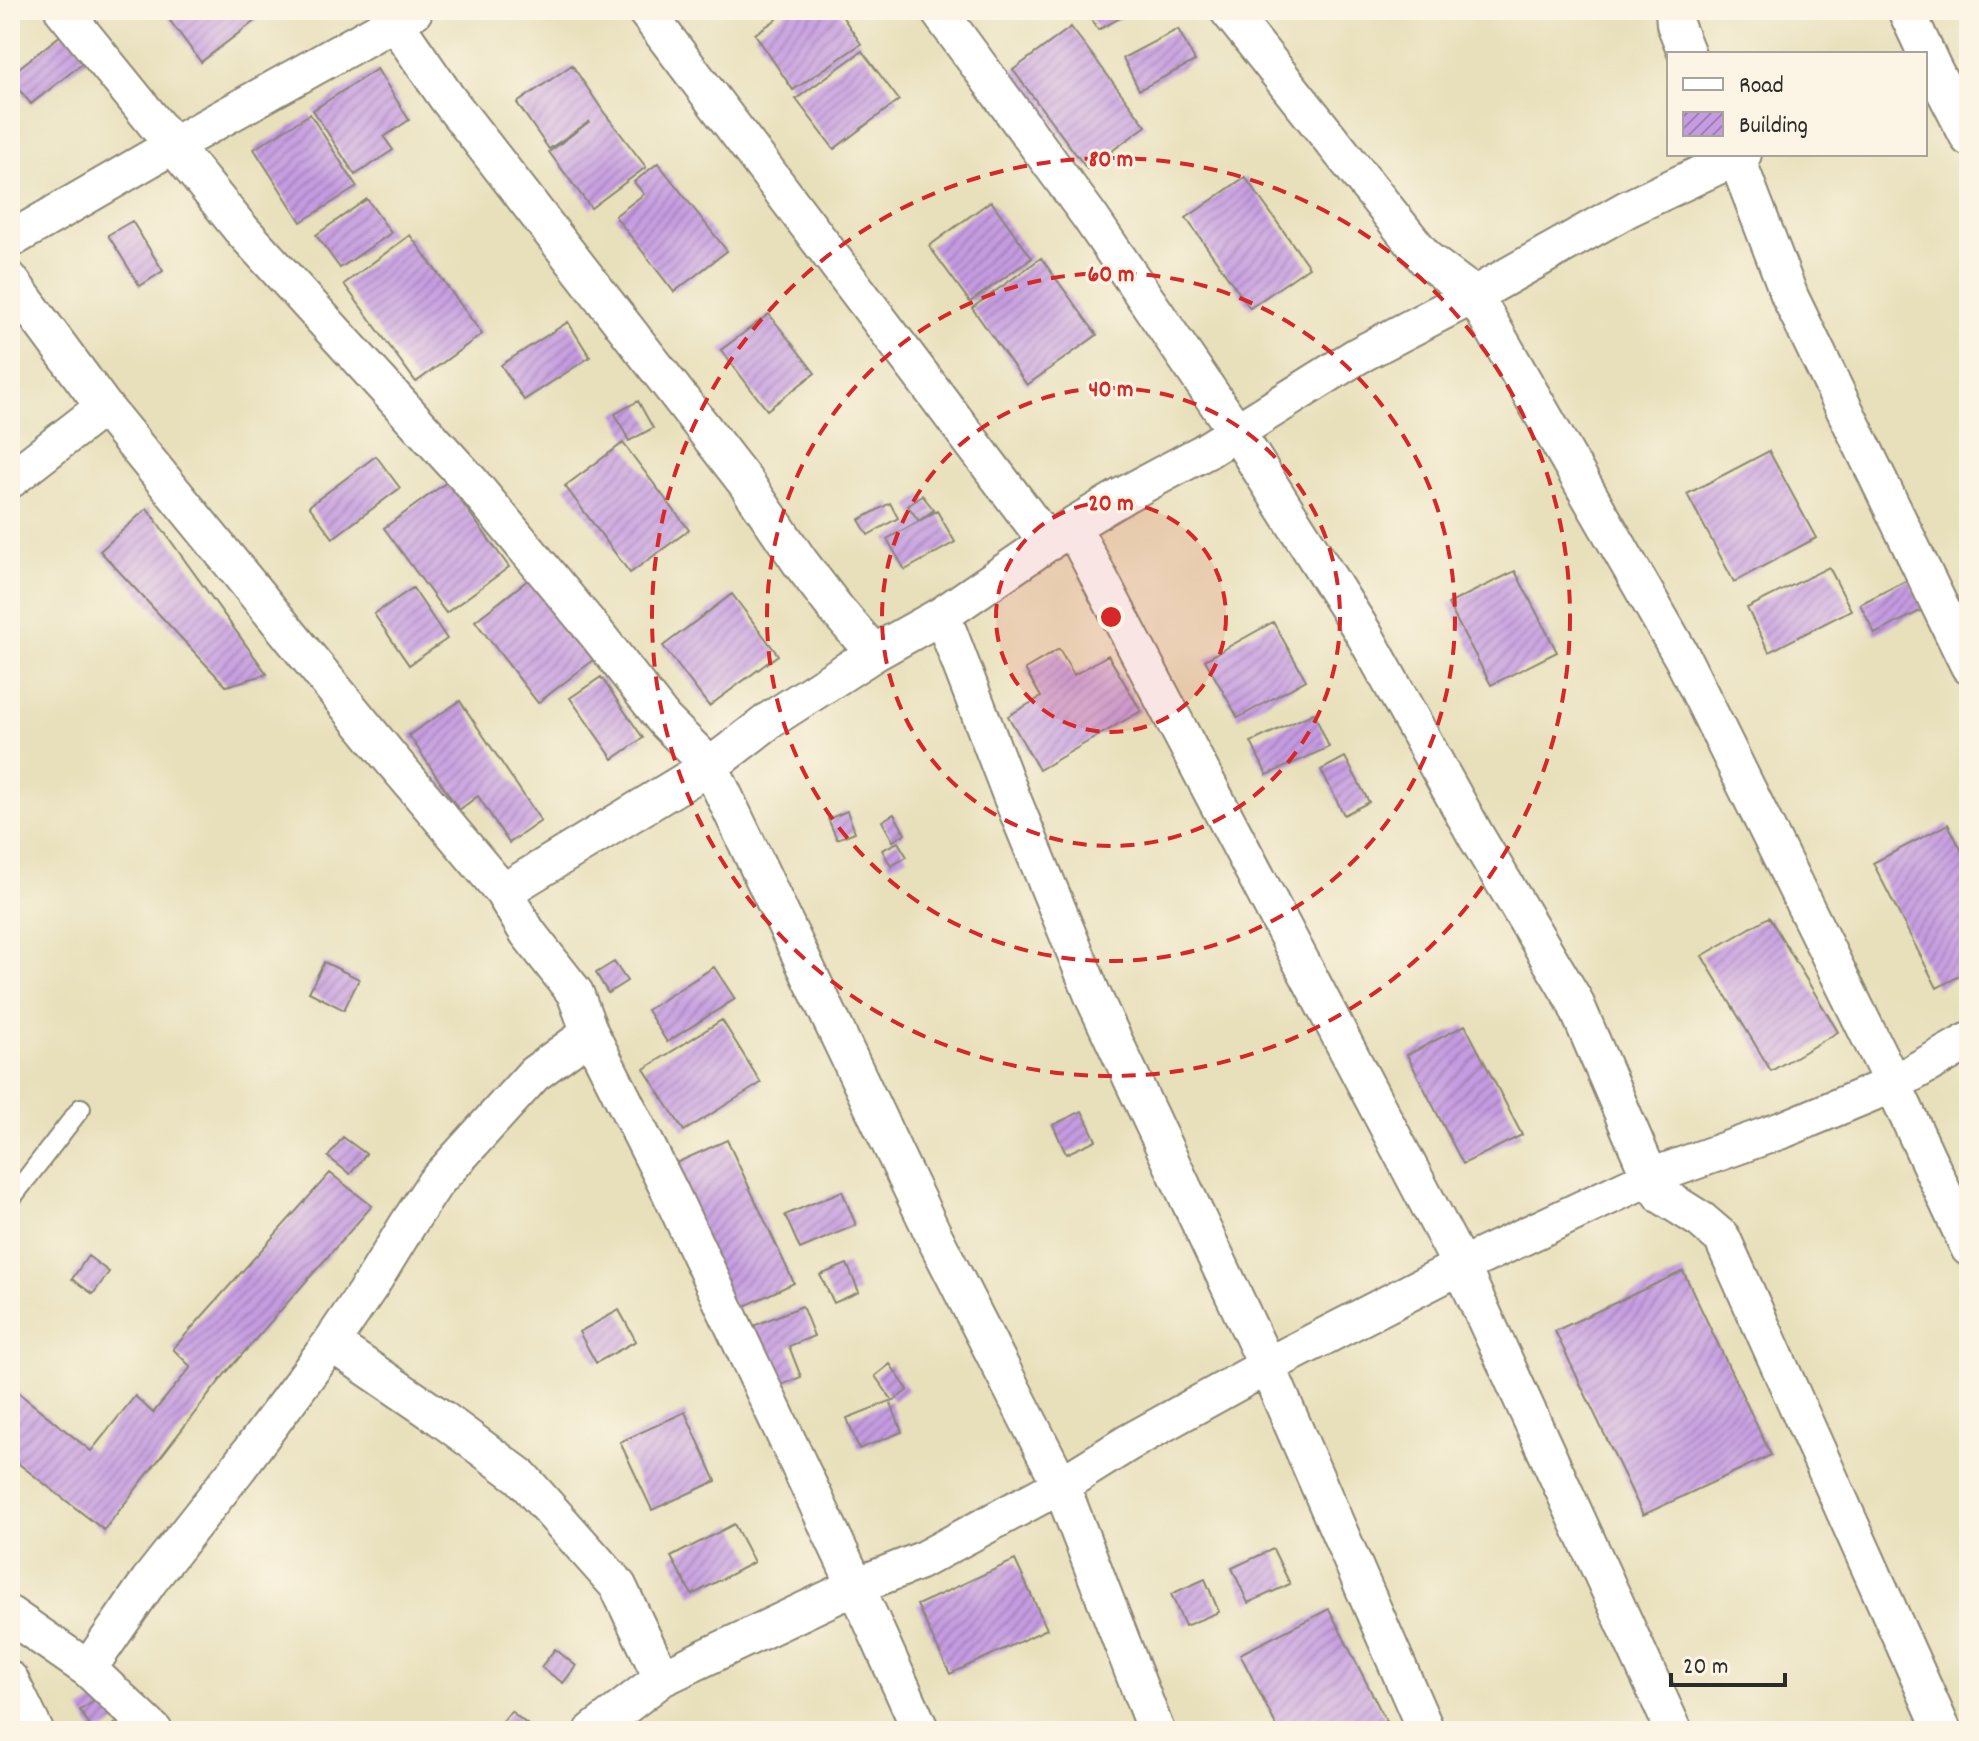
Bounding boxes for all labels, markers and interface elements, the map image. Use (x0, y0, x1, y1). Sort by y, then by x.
legend (1667, 52, 1927, 156)
text: Road (1739, 70, 1784, 104)
text: Building (1739, 110, 1808, 144)
text: 80 m (1089, 144, 1133, 178)
text: 60 m (1088, 259, 1134, 293)
text: 40 m (1088, 374, 1134, 408)
text: 20 m (1088, 488, 1134, 522)
centre of rings (1097, 603, 1125, 631)
scale bar (1671, 1637, 1785, 1687)
text: 20 m (1683, 1651, 1729, 1685)

